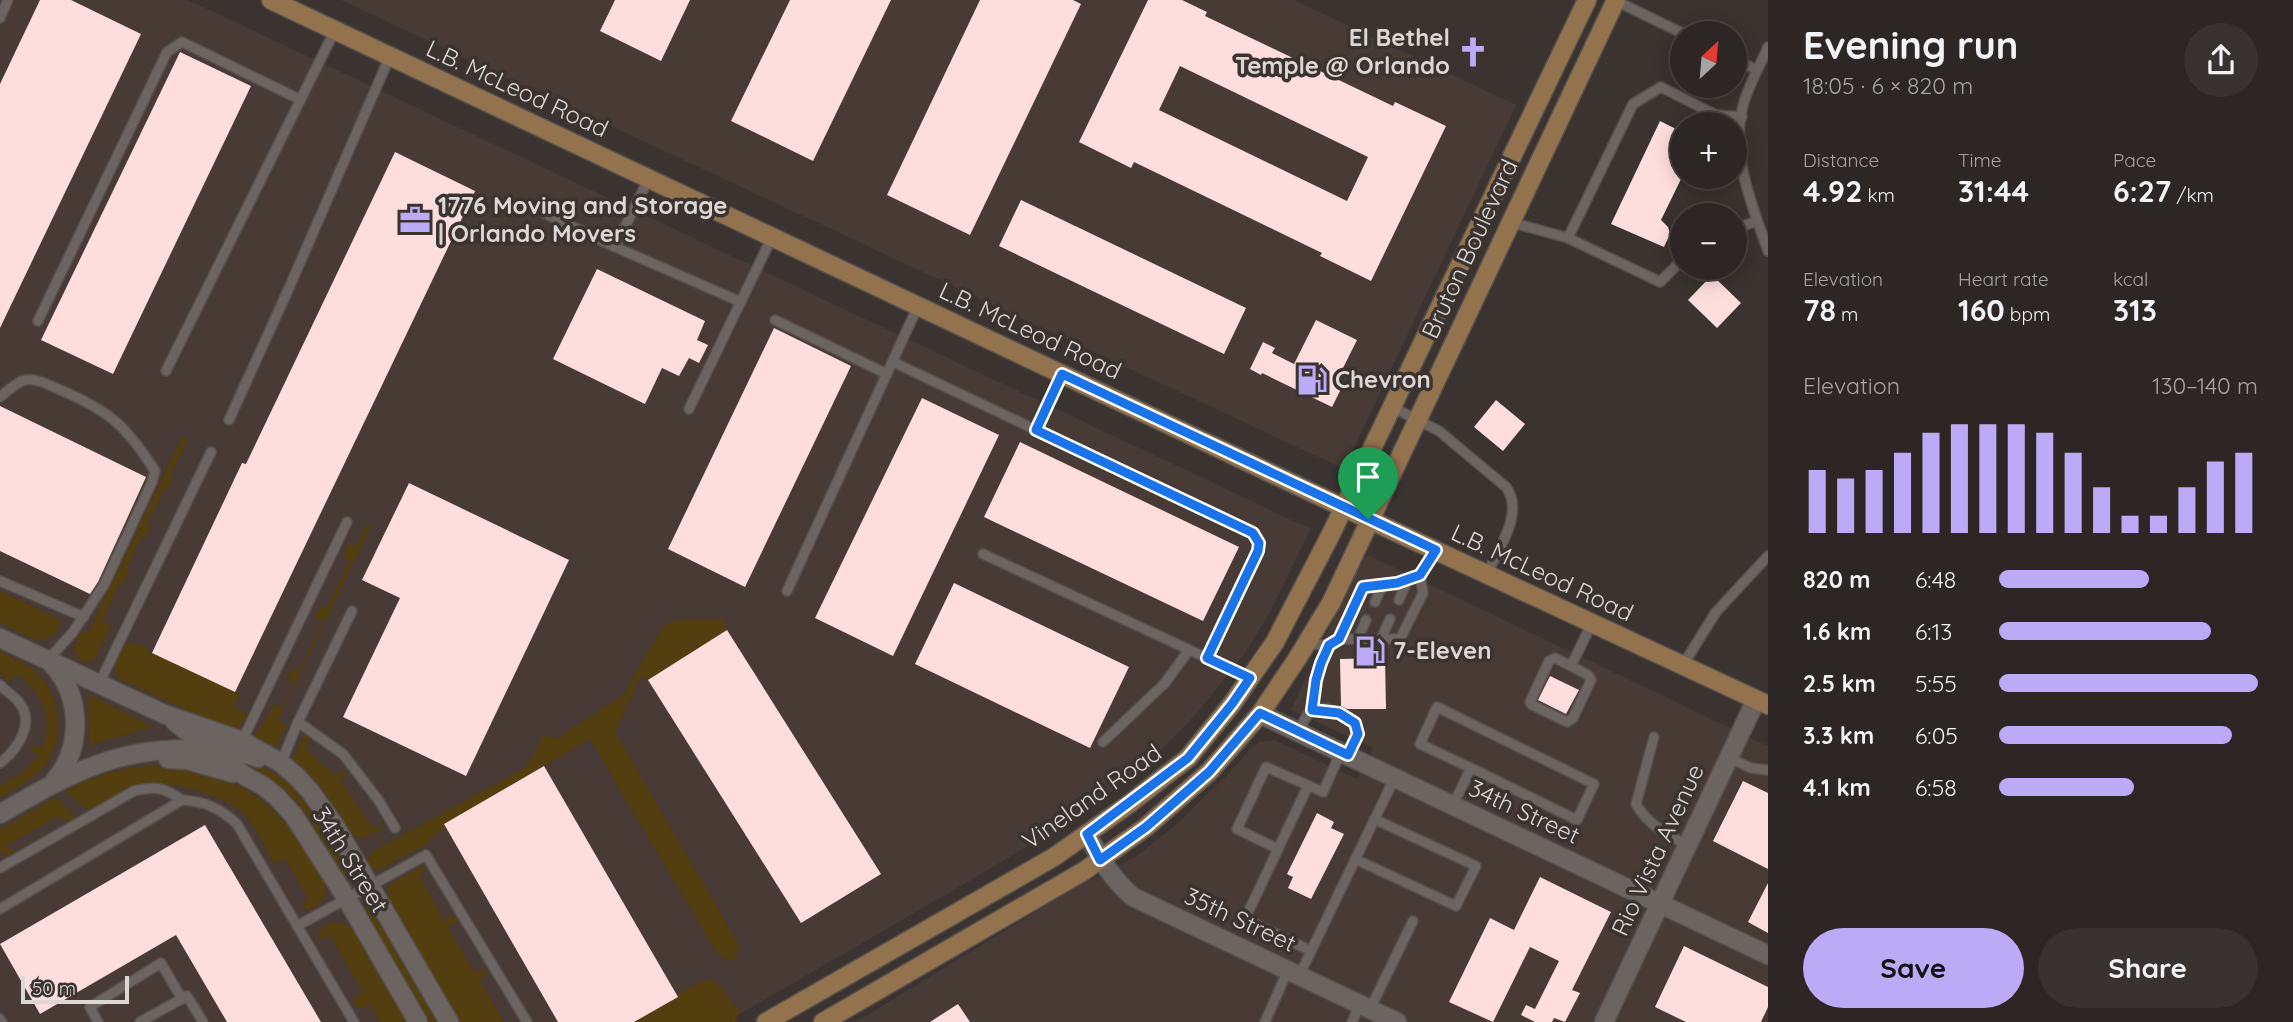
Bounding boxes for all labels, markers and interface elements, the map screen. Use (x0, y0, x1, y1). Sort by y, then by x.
north arrow (1670, 21, 1746, 98)
map controls (1670, 21, 1747, 280)
text: Evening run (1803, 21, 2018, 69)
place label: El Bethel Temple @ Orlando (1235, 22, 1450, 80)
button: share (2184, 23, 2258, 97)
street label: L.B. McLeod Road (422, 33, 613, 143)
church icon: El Bethel Temple @ Orlando (1456, 35, 1490, 69)
text: 18:05 · 6 × 820 m (1803, 71, 1973, 100)
button: + (1670, 112, 1747, 189)
text: Distance (1803, 148, 1879, 172)
text: Time (1958, 148, 2002, 172)
text: Pace (2113, 148, 2156, 172)
street label: Bruton Boulevard (1414, 154, 1524, 343)
text: 4.92 (1803, 172, 1862, 210)
text: 31:44 (1958, 172, 2029, 210)
text: 6:27 (2113, 172, 2171, 210)
text: km (1862, 183, 1895, 207)
text: /km (2171, 183, 2214, 207)
place label: 1776 Moving and Storage | Orlando Movers (438, 190, 727, 248)
office icon: 1776 Moving and Storage | Orlando Movers (398, 203, 432, 237)
button: − (1670, 203, 1747, 280)
text: Elevation (1803, 267, 1883, 291)
text: Heart rate (1958, 267, 2049, 291)
text: kcal (2113, 267, 2148, 291)
street label: L.B. McLeod Road (935, 275, 1126, 385)
text: 78 (1803, 291, 1836, 329)
text: 160 (1958, 291, 2005, 329)
text: 313 (2113, 291, 2157, 329)
text: m (1836, 302, 1858, 326)
text: bpm (2005, 302, 2050, 326)
fuel station icon: Chevron (1295, 363, 1329, 397)
place label: Chevron (1335, 364, 1431, 394)
text: Elevation (1803, 371, 1900, 400)
text: 130–140 m (2152, 371, 2258, 400)
pin (1338, 447, 1398, 519)
icon: arrive (1349, 458, 1387, 496)
street label: L.B. McLeod Road (1447, 517, 1638, 627)
text: 820 m (1803, 565, 1870, 594)
text: 6:48 (1915, 565, 1956, 594)
text: 1.6 km (1803, 617, 1871, 646)
text: 6:13 (1915, 617, 1952, 646)
fuel station icon: 7-Eleven (1353, 634, 1387, 668)
place label: 7-Eleven (1393, 635, 1492, 665)
text: 2.5 km (1803, 669, 1876, 698)
text: 5:55 (1915, 669, 1957, 698)
text: 3.3 km (1803, 721, 1874, 750)
text: 6:05 (1915, 721, 1958, 750)
street label: Vineland Road (1016, 737, 1167, 855)
street label: Rio Vista Avenue (1604, 759, 1710, 940)
street label: 34th Street (1464, 772, 1585, 850)
text: 4.1 km (1803, 773, 1871, 802)
text: 6:58 (1915, 773, 1957, 802)
street label: 34th Street (307, 801, 395, 918)
street label: 35th Street (1180, 880, 1301, 958)
button: Save (1803, 928, 2024, 1008)
button: Share (2038, 928, 2258, 1008)
scale bar (21, 973, 130, 1005)
text: 50 m (32, 976, 76, 1000)

